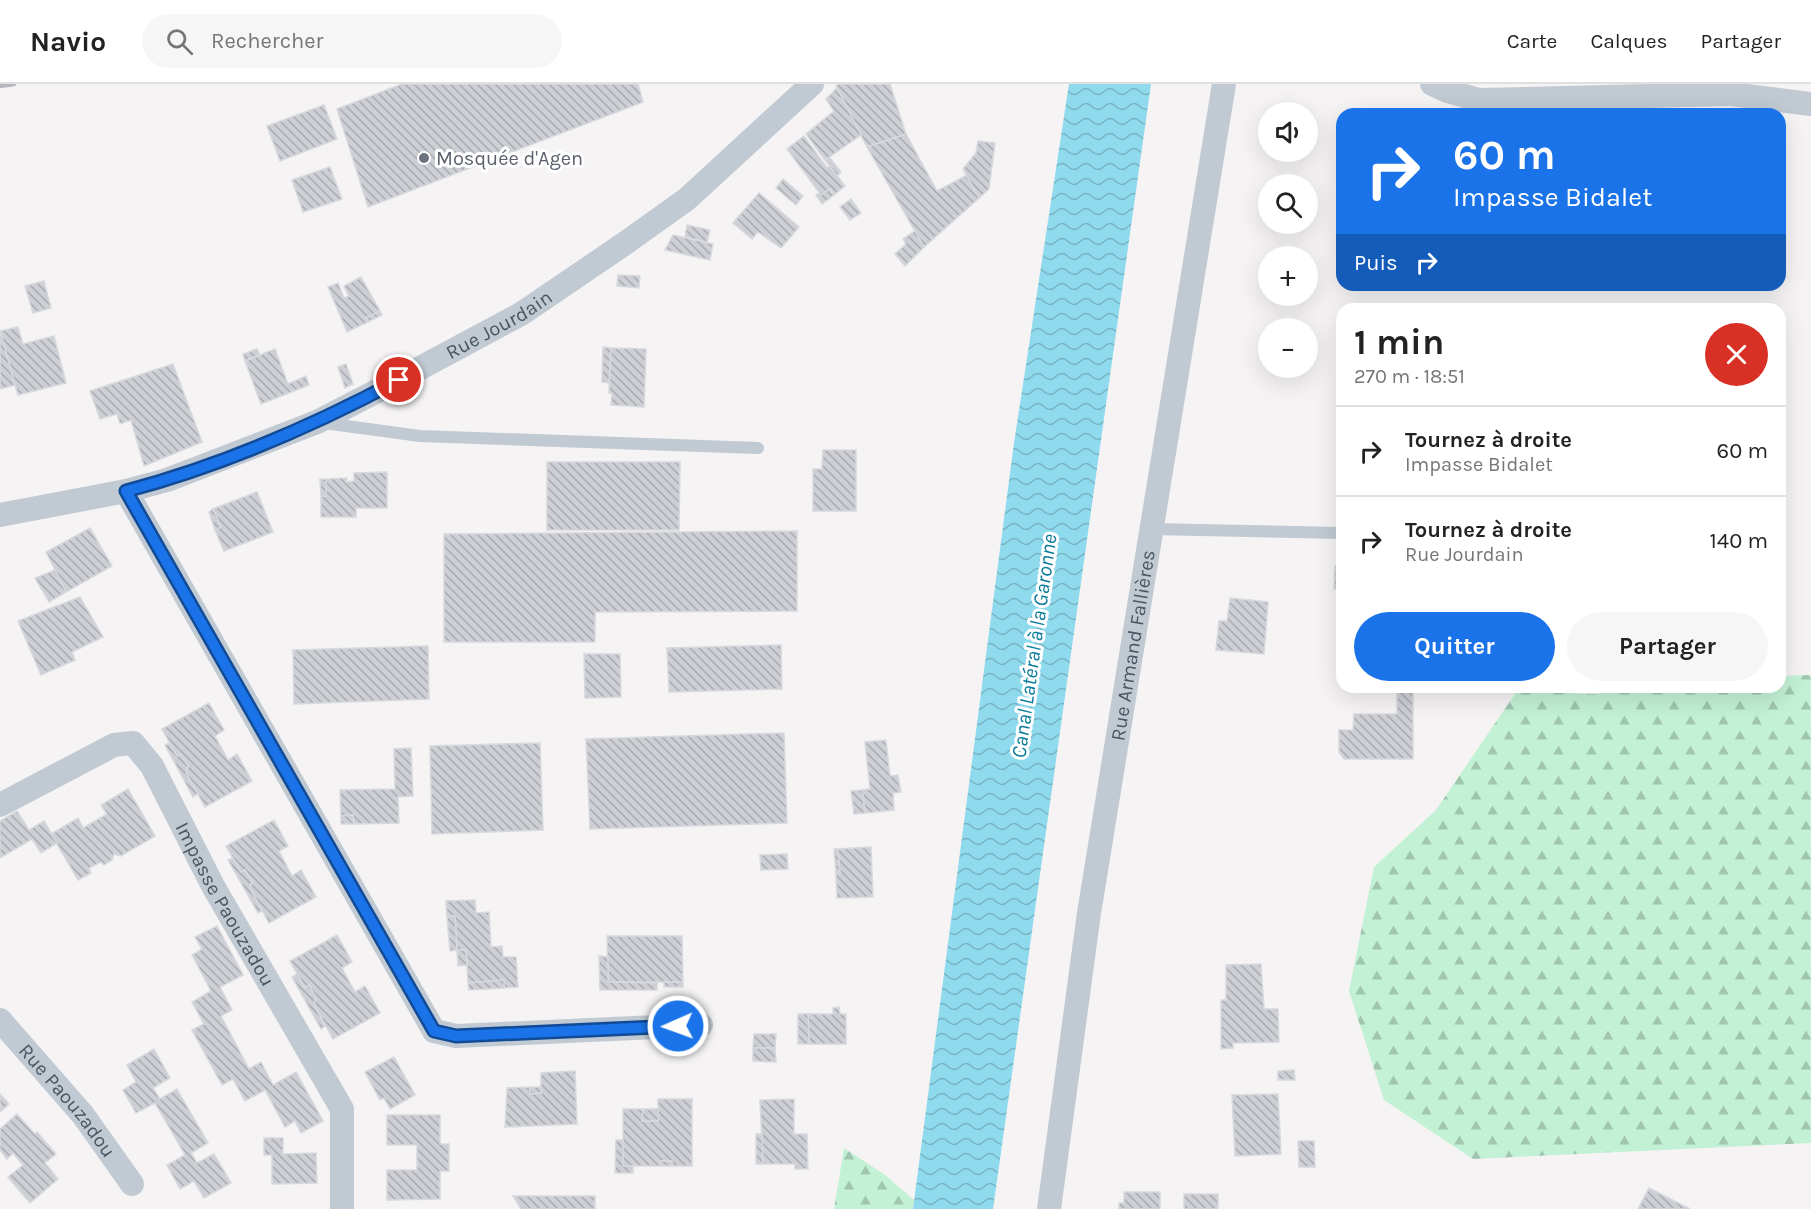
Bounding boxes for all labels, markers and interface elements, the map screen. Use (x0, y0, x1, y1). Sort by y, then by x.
search box (142, 14, 562, 68)
text: Navio (30, 25, 106, 58)
icon: search (163, 25, 196, 58)
text: Rechercher (211, 28, 324, 54)
text: Carte (1507, 29, 1557, 53)
text: Calques (1590, 29, 1668, 53)
text: Partager (1701, 29, 1781, 53)
map controls (1258, 102, 1318, 378)
button: sound (1258, 102, 1318, 162)
text: 60 m (1453, 130, 1556, 180)
icon: right (1354, 132, 1432, 210)
place label: Mosquée d'Agen (436, 147, 583, 170)
marker: Mosquée d'Agen (417, 151, 431, 165)
button: search (1258, 174, 1318, 234)
text: Impasse Bidalet (1453, 181, 1652, 213)
button: + (1258, 246, 1318, 306)
icon: right (1410, 246, 1443, 279)
text: Puis (1354, 250, 1398, 276)
street label: Rue Jourdain (442, 285, 556, 364)
button: − (1258, 318, 1318, 378)
text: 1 min (1354, 321, 1444, 363)
button: close (1705, 323, 1768, 386)
pin (373, 354, 424, 405)
icon: arrive (382, 363, 415, 396)
text: 270 m · 18:51 (1354, 365, 1465, 388)
text: Tournez à droite (1405, 427, 1572, 453)
icon: right (1354, 435, 1387, 468)
text: 60 m (1717, 438, 1768, 464)
text: Impasse Bidalet (1405, 453, 1553, 476)
text: Tournez à droite (1405, 517, 1572, 543)
icon: right (1354, 525, 1387, 558)
text: 140 m (1710, 528, 1768, 554)
water label: Canal Latéral à la Garonne (1006, 532, 1062, 760)
text: Rue Jourdain (1405, 543, 1524, 566)
street label: Rue Armand Fallières (1106, 548, 1159, 742)
button: Quitter (1354, 612, 1555, 681)
button: Partager (1567, 612, 1768, 681)
street label: Impasse Paouzadou (171, 818, 280, 990)
position arrow (646, 994, 710, 1058)
street label: Rue Paouzadou (14, 1039, 121, 1161)

